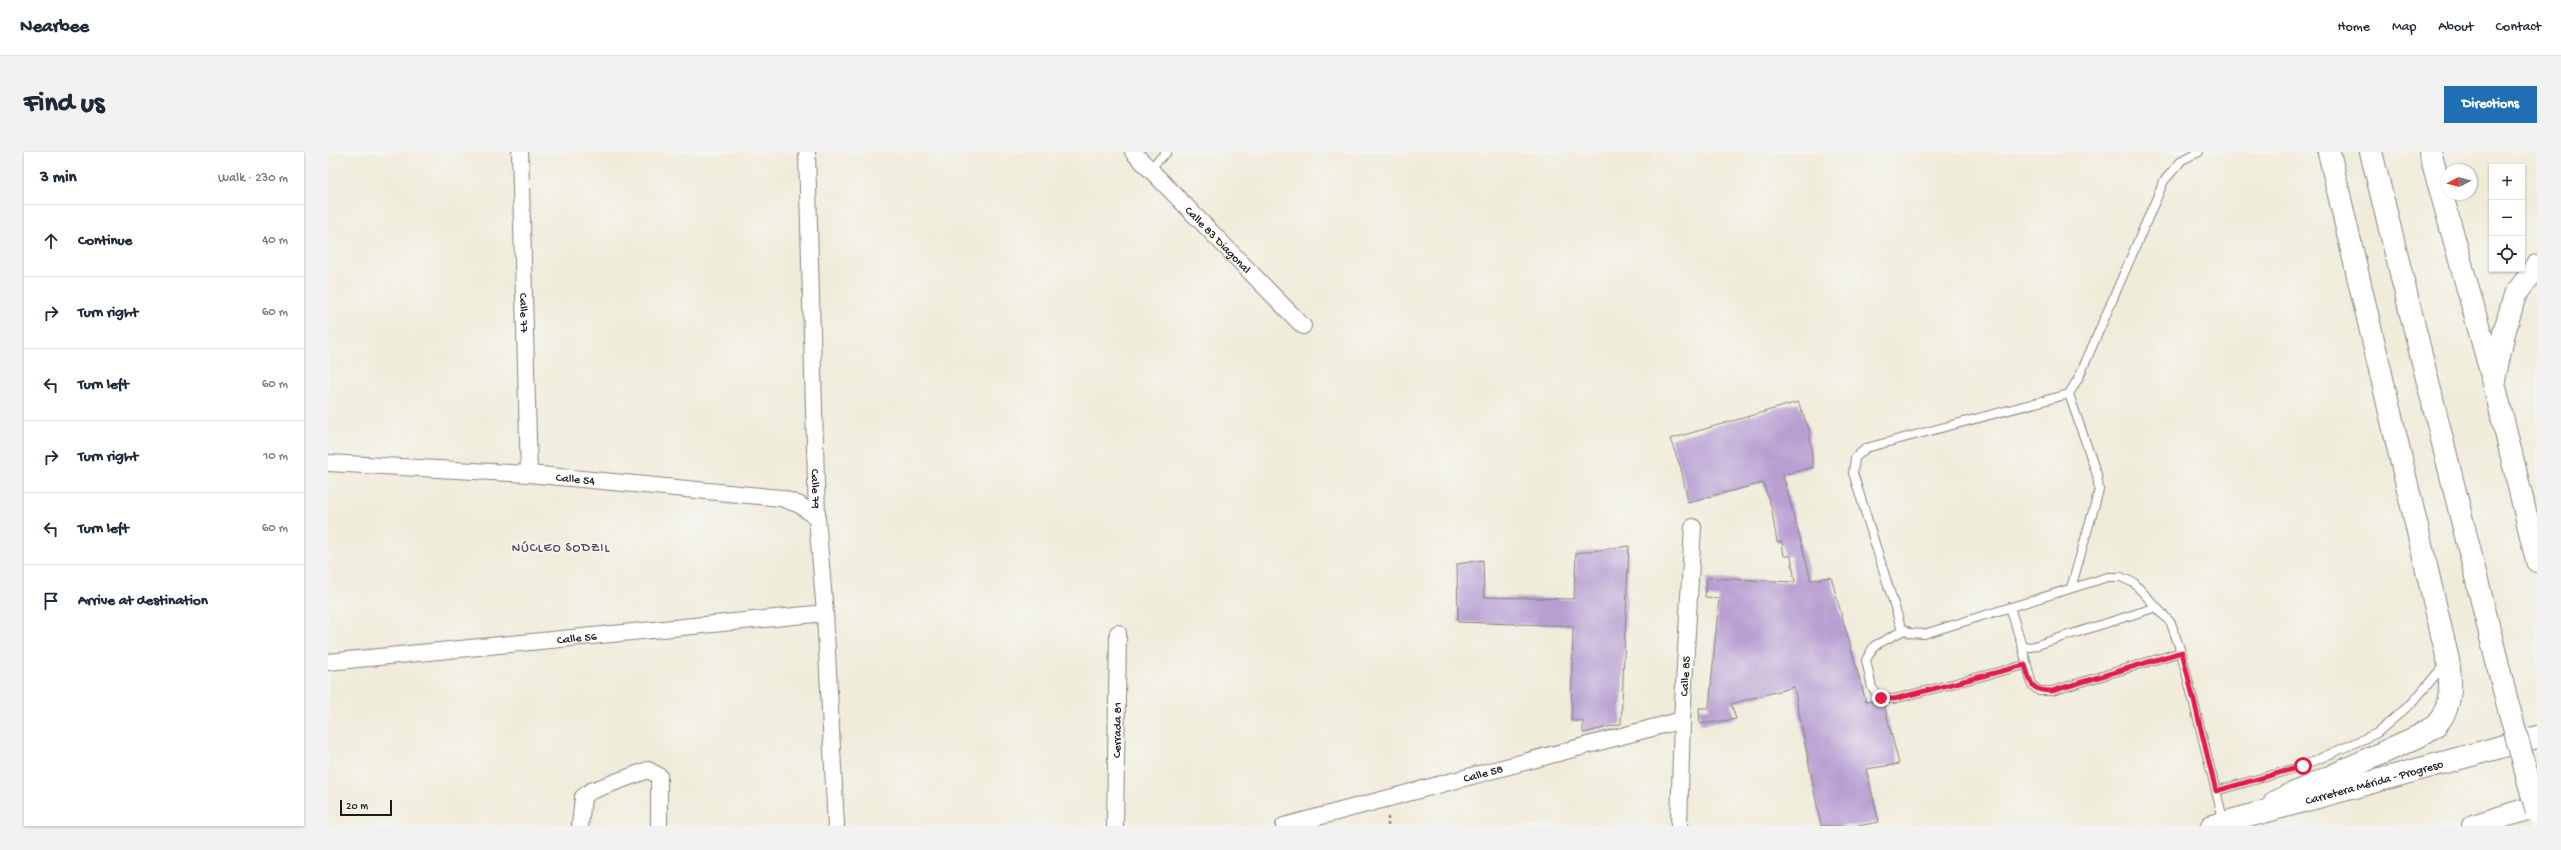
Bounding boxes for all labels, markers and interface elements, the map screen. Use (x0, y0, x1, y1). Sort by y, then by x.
text: Nearbee (20, 16, 89, 39)
text: Home (2338, 19, 2370, 36)
text: Map (2392, 19, 2416, 36)
text: About (2438, 19, 2474, 36)
text: Contact (2496, 19, 2541, 36)
button: Directions (2444, 86, 2537, 123)
text: Find us (24, 88, 104, 121)
north arrow (2441, 164, 2477, 200)
map controls (2489, 164, 2525, 272)
button: + (2489, 164, 2525, 200)
text: 3 min (40, 168, 77, 188)
text: Walk · 230 m (218, 171, 288, 186)
button: − (2489, 200, 2525, 236)
street label: Calle 83 Diagonal (1181, 204, 1253, 277)
icon: ahead (40, 230, 62, 252)
text: Continue (78, 232, 132, 250)
text: 40 m (262, 233, 288, 248)
button: locate (2489, 236, 2525, 272)
street label: Calle 77 (515, 293, 530, 334)
icon: right (40, 302, 62, 324)
text: Turn right (78, 304, 138, 322)
text: 60 m (262, 305, 288, 320)
icon: left (40, 374, 62, 396)
text: Turn left (78, 376, 129, 394)
text: 60 m (262, 377, 288, 392)
icon: right (40, 446, 62, 468)
text: Turn right (78, 448, 138, 466)
text: 10 m (263, 449, 288, 464)
street label: Calle 79 (807, 469, 822, 509)
street label: Calle 54 (555, 472, 596, 489)
icon: left (40, 518, 62, 540)
text: Turn left (78, 520, 129, 538)
text: 60 m (262, 521, 288, 536)
district label: NÚCLEO SODZIL (512, 541, 610, 556)
icon: arrive (40, 590, 62, 612)
text: Arrive at destination (78, 592, 208, 610)
street label: Calle 56 (556, 630, 598, 648)
street label: Calle 85 (1678, 656, 1695, 697)
route end (1872, 689, 1890, 707)
street label: Cerrada 81 (1111, 702, 1126, 758)
route start (2294, 757, 2312, 775)
street label: Carretera Mérida - Progreso (2304, 758, 2445, 809)
street label: Calle 58 (1462, 763, 1505, 787)
scale bar (340, 798, 392, 817)
text: 20 m (346, 801, 368, 813)

